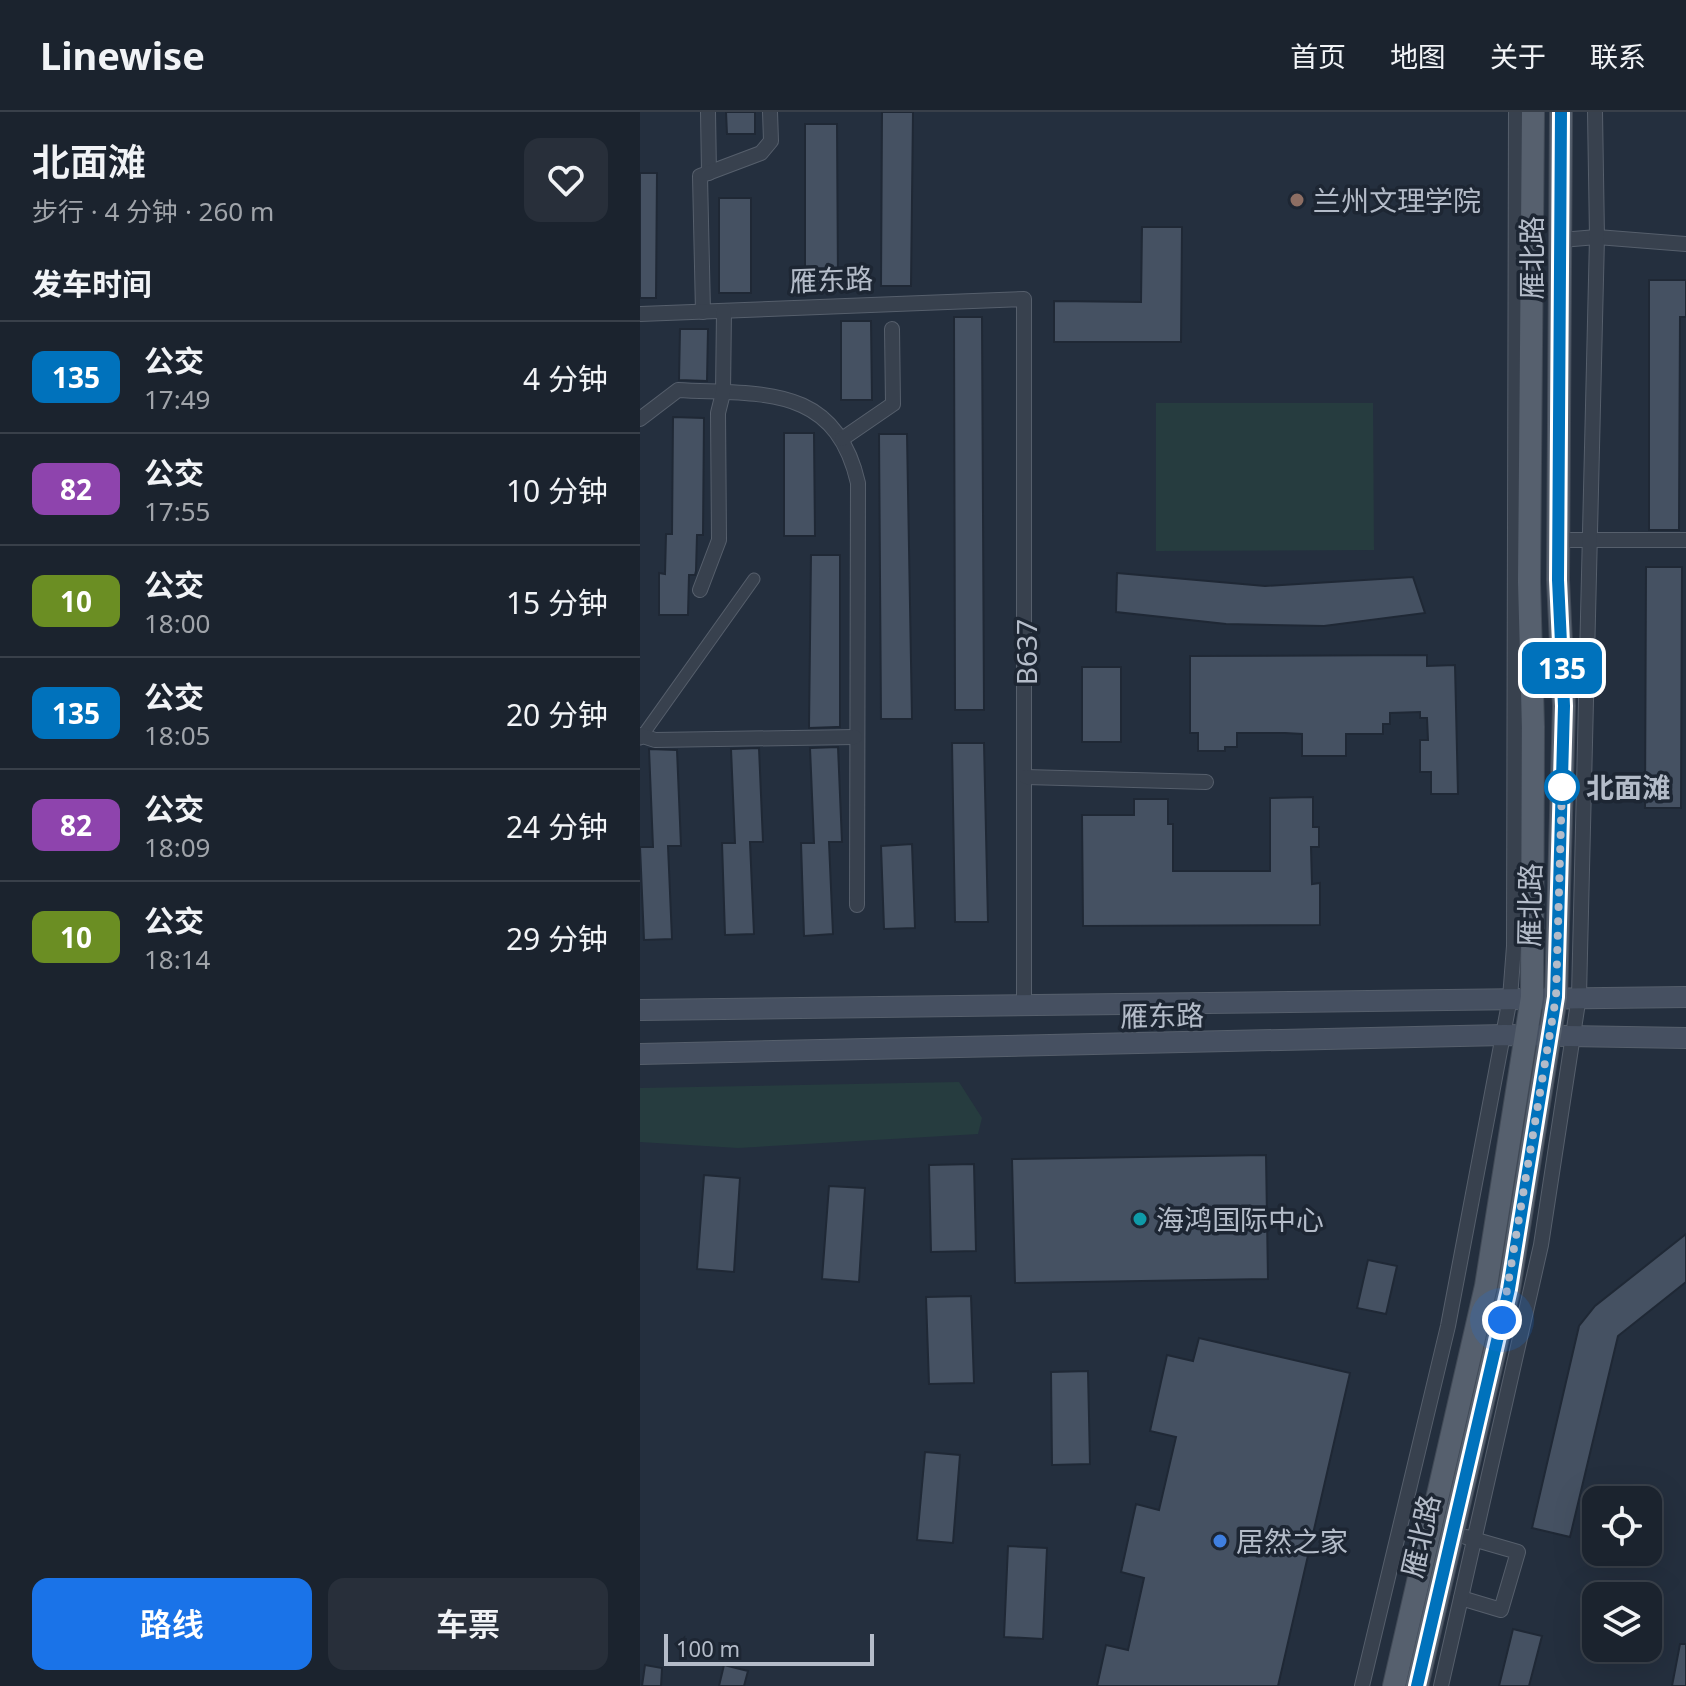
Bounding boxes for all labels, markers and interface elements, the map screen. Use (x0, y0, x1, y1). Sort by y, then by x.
text: Linewise (40, 29, 205, 81)
text: 首页 (1290, 37, 1346, 75)
text: 地图 (1390, 37, 1446, 75)
text: 关于 (1490, 37, 1546, 75)
text: 联系 (1590, 37, 1646, 75)
text: 北面滩 (32, 135, 146, 187)
button: heart (524, 138, 608, 222)
place label: 兰州文理学院 (1313, 181, 1481, 219)
marker: 兰州文理学院 (1288, 191, 1306, 209)
text: 步行 · 4 分钟 · 260 m (32, 193, 274, 229)
street label: 雁北路 (1512, 216, 1550, 300)
street label: 雁东路 (788, 259, 874, 299)
text: 发车时间 (32, 263, 152, 304)
text: 公交 (144, 340, 204, 381)
text: 135 (52, 358, 100, 396)
text: 4 分钟 (523, 358, 608, 399)
text: 17:49 (144, 381, 210, 417)
text: 公交 (144, 452, 204, 493)
text: 82 (60, 470, 92, 508)
text: 10 分钟 (506, 470, 608, 511)
text: 17:55 (144, 493, 210, 529)
text: 公交 (144, 564, 204, 605)
text: 10 (60, 582, 92, 620)
text: 15 分钟 (506, 582, 608, 623)
text: 18:00 (144, 605, 210, 641)
street label: B637 (1007, 619, 1045, 685)
line badge: 135 (1516, 642, 1608, 694)
text: 135 (1538, 649, 1586, 687)
text: 公交 (144, 676, 204, 717)
text: 135 (52, 694, 100, 732)
text: 20 分钟 (506, 694, 608, 735)
text: 18:05 (144, 717, 210, 753)
place label: 北面滩 (1586, 768, 1670, 806)
marker: 北面滩 (1545, 770, 1579, 804)
text: 公交 (144, 788, 204, 829)
text: 82 (60, 806, 92, 844)
text: 24 分钟 (506, 806, 608, 847)
text: 18:09 (144, 829, 210, 865)
street label: 雁北路 (1509, 863, 1549, 947)
text: 公交 (144, 900, 204, 941)
text: 10 (60, 918, 92, 956)
text: 29 分钟 (506, 918, 608, 959)
text: 18:14 (144, 941, 210, 977)
street label: 雁东路 (1120, 995, 1204, 1035)
place label: 海鸿国际中心 (1156, 1200, 1324, 1238)
marker: 海鸿国际中心 (1131, 1210, 1149, 1228)
your location (1482, 1300, 1522, 1340)
map controls (1582, 1486, 1662, 1662)
button: locate (1582, 1486, 1662, 1566)
street label: 雁北路 (1392, 1491, 1448, 1581)
place label: 居然之家 (1236, 1522, 1348, 1560)
marker: 居然之家 (1211, 1532, 1229, 1550)
button: 路线 (32, 1578, 312, 1670)
button: 车票 (328, 1578, 608, 1670)
button: layers (1582, 1582, 1662, 1662)
scale bar (664, 1630, 874, 1666)
text: 100 m (676, 1633, 740, 1663)

